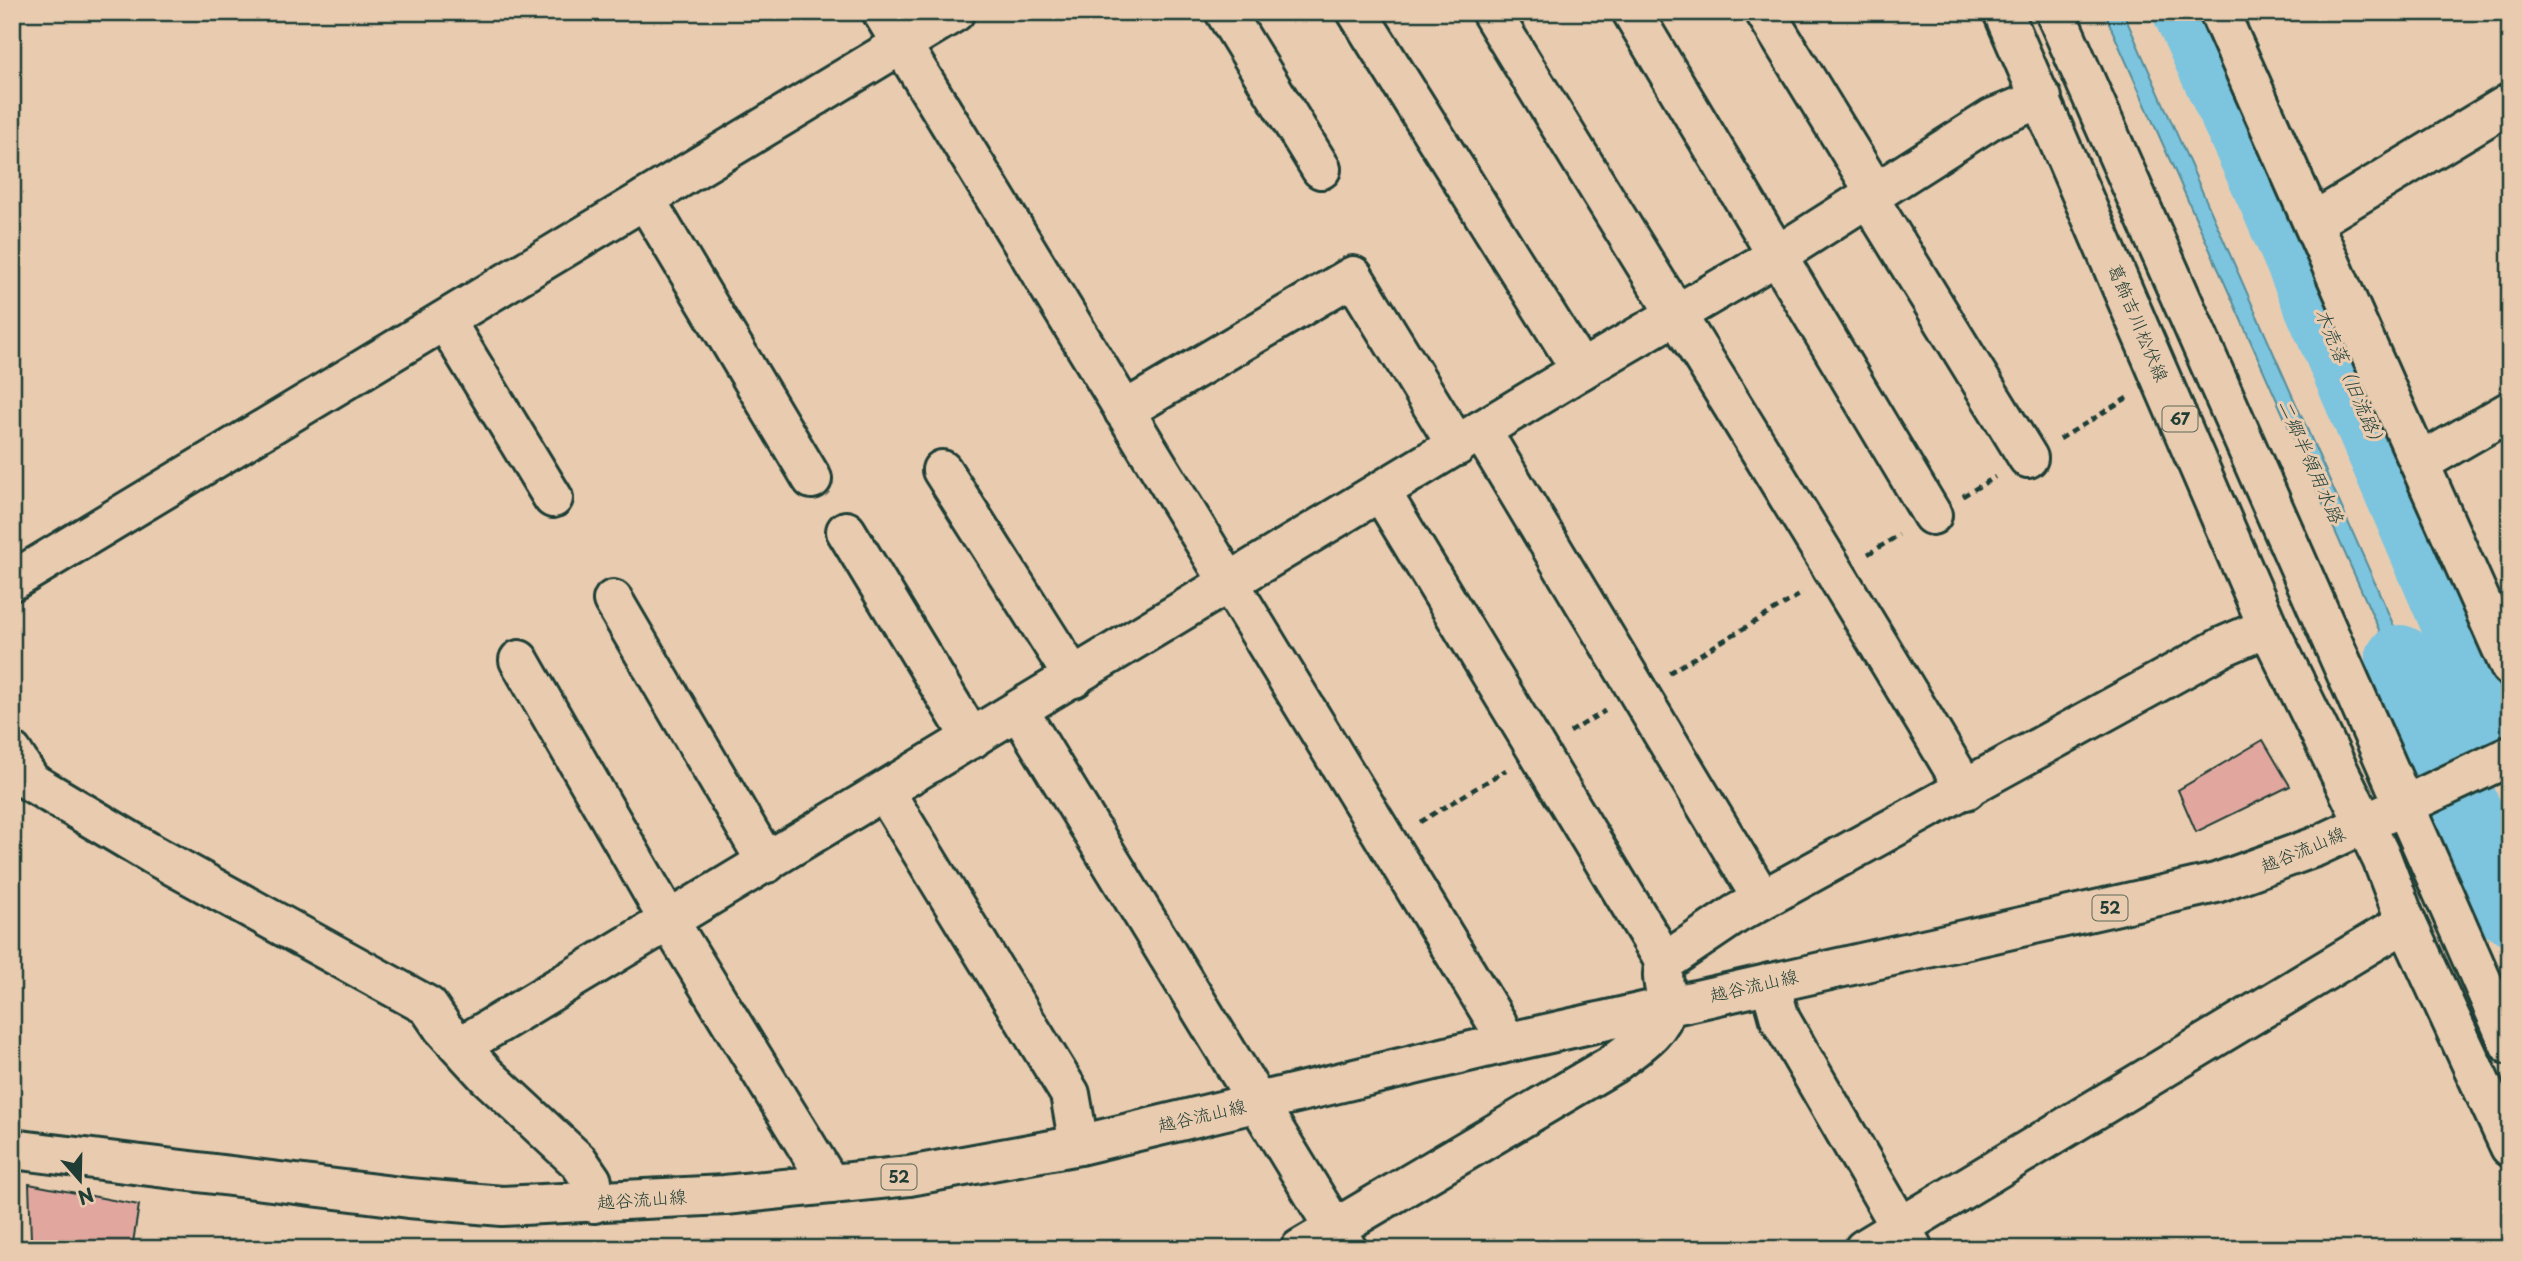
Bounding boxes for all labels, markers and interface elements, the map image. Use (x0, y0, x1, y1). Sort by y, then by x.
street label: 葛飾吉川松伏線 (2102, 259, 2176, 386)
water label: 木売落（旧流路） (2309, 303, 2395, 454)
water label: 二郷半領用水路 (2272, 394, 2352, 528)
road number: 67 (2162, 406, 2198, 432)
street label: 越谷流山線 (2256, 819, 2349, 879)
road number: 52 (2092, 896, 2128, 920)
street label: 越谷流山線 (1707, 961, 1801, 1008)
street label: 越谷流山線 (1155, 1091, 1249, 1138)
north arrow (46, 1146, 116, 1216)
road number: 52 (881, 1164, 916, 1190)
text: N (74, 1181, 98, 1213)
street label: 越谷流山線 (596, 1182, 688, 1215)

